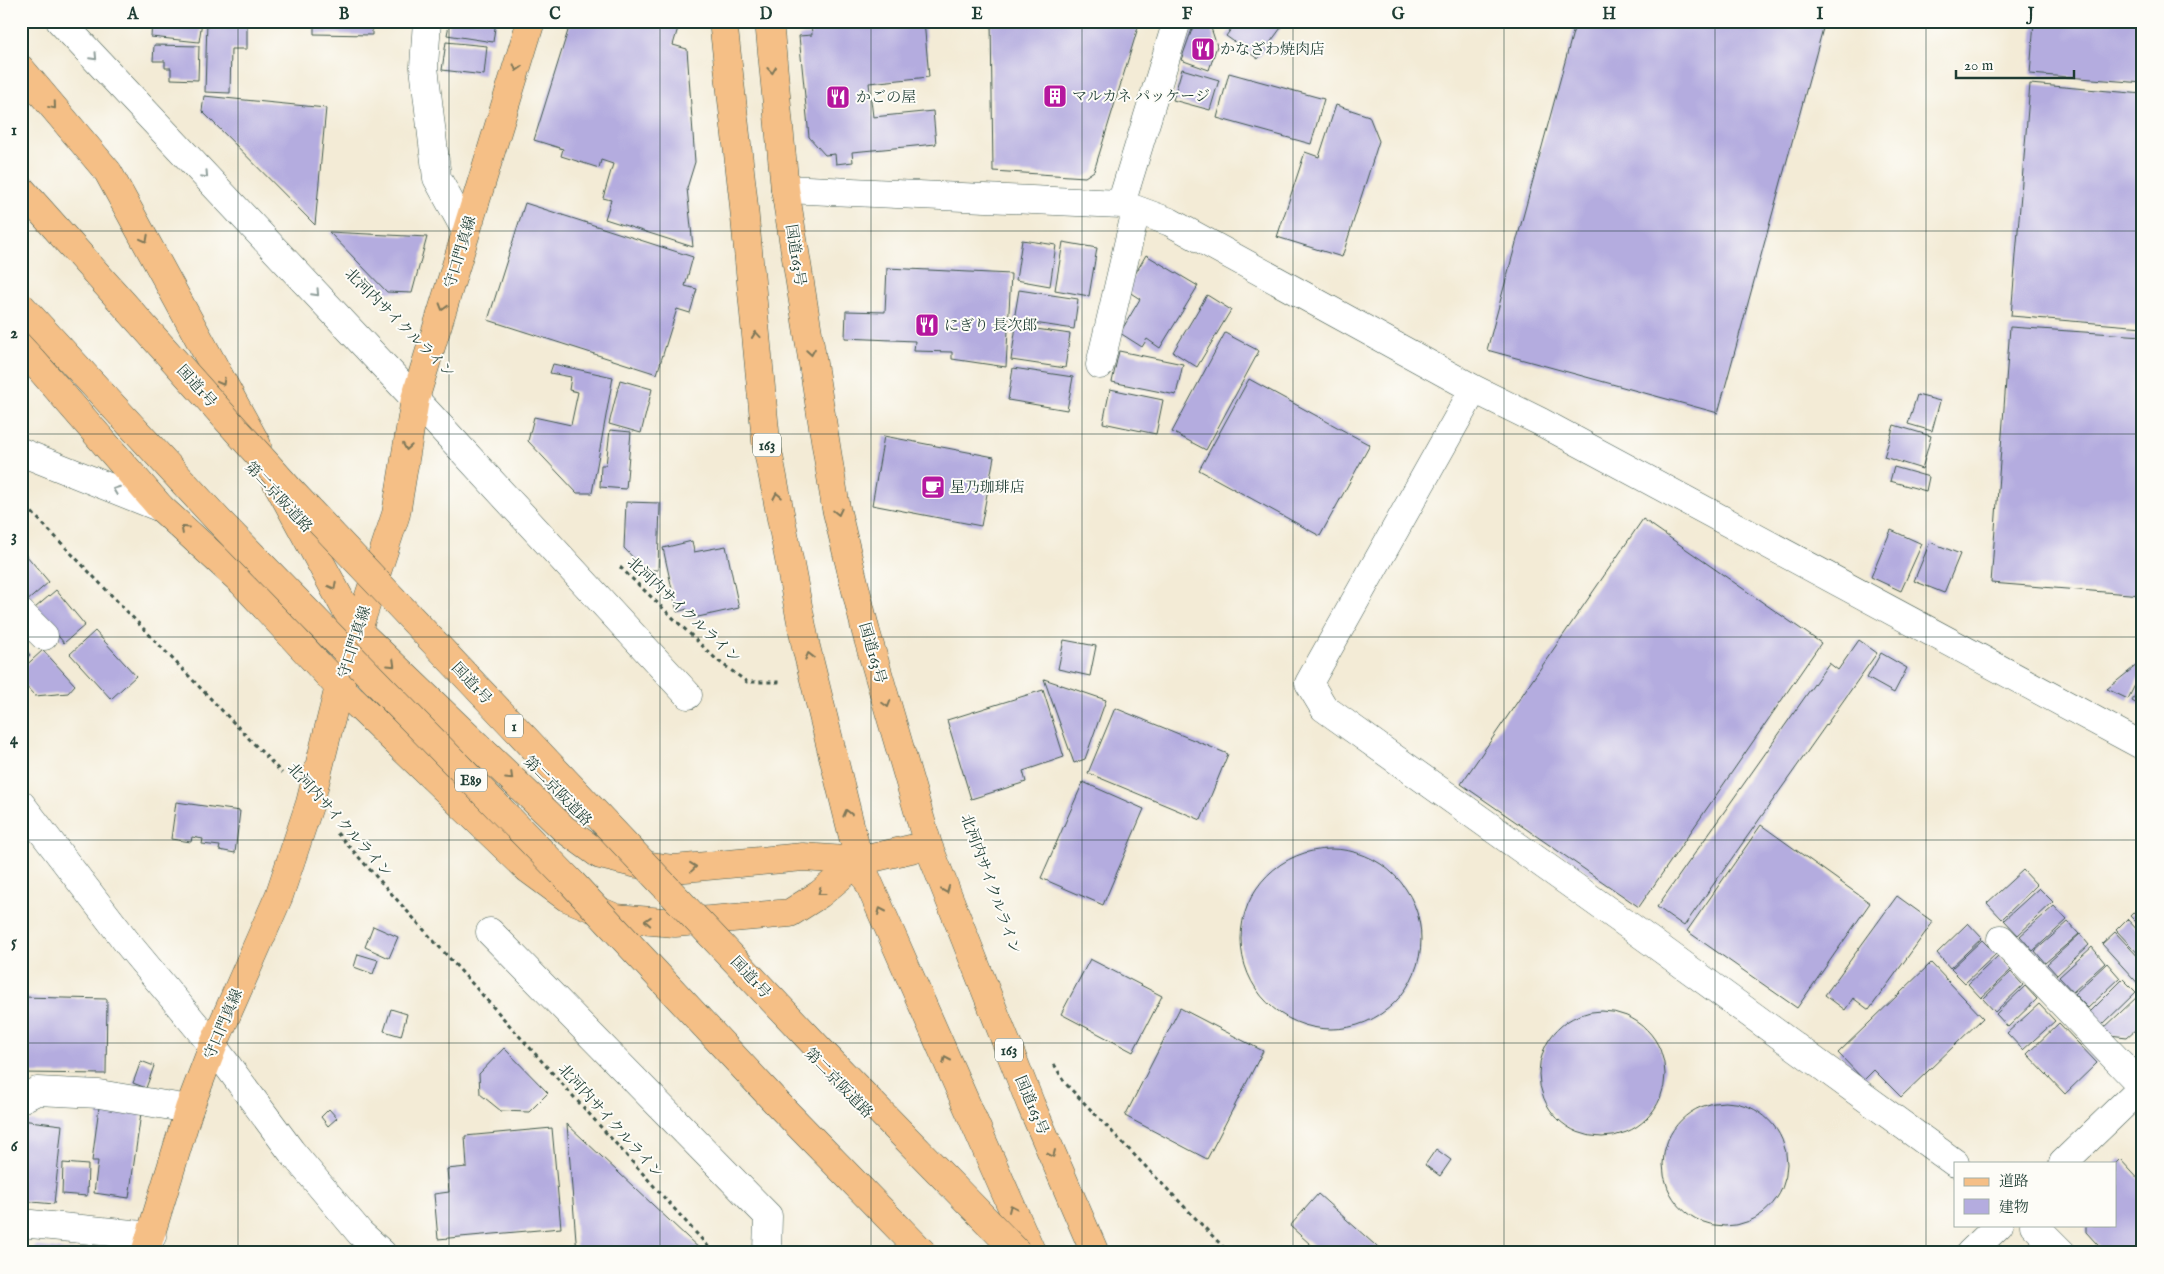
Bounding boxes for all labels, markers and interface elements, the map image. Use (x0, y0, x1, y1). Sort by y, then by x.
text: A (127, 5, 140, 25)
text: B (339, 5, 350, 25)
text: C (549, 5, 561, 25)
text: D (760, 5, 773, 25)
text: E (971, 5, 983, 25)
text: F (1182, 5, 1193, 25)
text: G (1392, 5, 1405, 25)
text: H (1602, 5, 1616, 25)
text: I (1817, 5, 1824, 25)
text: J (2026, 5, 2035, 25)
restaurant icon: かなざわ焼肉店 (1190, 36, 1216, 62)
place label: かなざわ焼肉店 (1220, 40, 1325, 59)
scale bar (1956, 48, 2074, 80)
one-way arrow (88, 51, 97, 60)
text: 20 m (1964, 56, 1994, 75)
one-way arrow (512, 63, 522, 71)
one-way arrow (766, 66, 777, 74)
building icon: マルカネ パッケージ (1042, 83, 1068, 109)
restaurant icon: かごの屋 (825, 84, 851, 110)
place label: マルカネ パッケージ (1072, 87, 1210, 106)
place label: かごの屋 (856, 88, 916, 107)
one-way arrow (47, 100, 55, 109)
text: 1 (11, 121, 17, 141)
one-way arrow (199, 169, 208, 178)
street label: 守口門真線 (440, 213, 481, 291)
street label: 国道163号 (781, 223, 810, 287)
one-way arrow (138, 234, 148, 243)
street label: 北河内サイクルライン (341, 264, 459, 382)
one-way arrow (310, 288, 319, 297)
one-way arrow (439, 302, 449, 310)
restaurant icon: にぎり 長次郎 (914, 312, 940, 338)
place label: にぎり 長次郎 (944, 316, 1037, 335)
text: 2 (10, 324, 18, 344)
one-way arrow (751, 331, 762, 339)
one-way arrow (806, 348, 816, 356)
street label: 国道1号 (173, 361, 221, 411)
one-way arrow (216, 376, 226, 385)
road number: 163 (753, 434, 781, 456)
one-way arrow (403, 443, 413, 451)
street label: 第二京阪道路 (241, 458, 316, 537)
cafe icon: 星乃珈琲店 (920, 474, 946, 500)
place label: 星乃珈琲店 (950, 478, 1025, 497)
one-way arrow (112, 486, 121, 496)
one-way arrow (772, 492, 783, 501)
one-way arrow (832, 508, 843, 517)
one-way arrow (181, 526, 190, 535)
text: 3 (11, 527, 17, 547)
street label: 北河内サイクルライン (623, 553, 744, 668)
one-way arrow (327, 581, 337, 590)
street label: 守口門真線 (334, 604, 375, 681)
street label: 国道163号 (855, 620, 890, 686)
one-way arrow (804, 652, 814, 660)
one-way arrow (387, 658, 396, 667)
street label: 国道1号 (447, 658, 496, 708)
one-way arrow (882, 699, 892, 707)
road number: 1 (505, 714, 523, 738)
text: 4 (10, 730, 19, 750)
street label: 第二京阪道路 (520, 752, 596, 830)
street label: 北河内サイクルライン (283, 759, 396, 882)
road number: E89 (455, 768, 487, 792)
one-way arrow (504, 771, 513, 780)
one-way arrow (842, 809, 853, 818)
street label: 北河内サイクルライン (956, 811, 1025, 957)
one-way arrow (690, 862, 698, 873)
one-way arrow (940, 885, 950, 894)
one-way arrow (817, 886, 827, 895)
one-way arrow (876, 907, 887, 916)
one-way arrow (644, 915, 652, 926)
text: 5 (11, 933, 17, 953)
street label: 国道1号 (726, 952, 775, 1002)
street label: 守口門真線 (200, 986, 247, 1062)
road number: 163 (995, 1038, 1023, 1062)
street label: 第二京阪道路 (801, 1044, 877, 1122)
one-way arrow (941, 1056, 952, 1065)
street label: 北河内サイクルライン (554, 1060, 667, 1183)
street label: 国道163号 (1011, 1073, 1053, 1138)
text: 6 (11, 1137, 19, 1157)
one-way arrow (1046, 1149, 1057, 1158)
legend (1954, 1162, 2116, 1226)
text: 道路 (1999, 1172, 2029, 1191)
text: 建物 (1999, 1198, 2029, 1217)
one-way arrow (1008, 1204, 1019, 1213)

